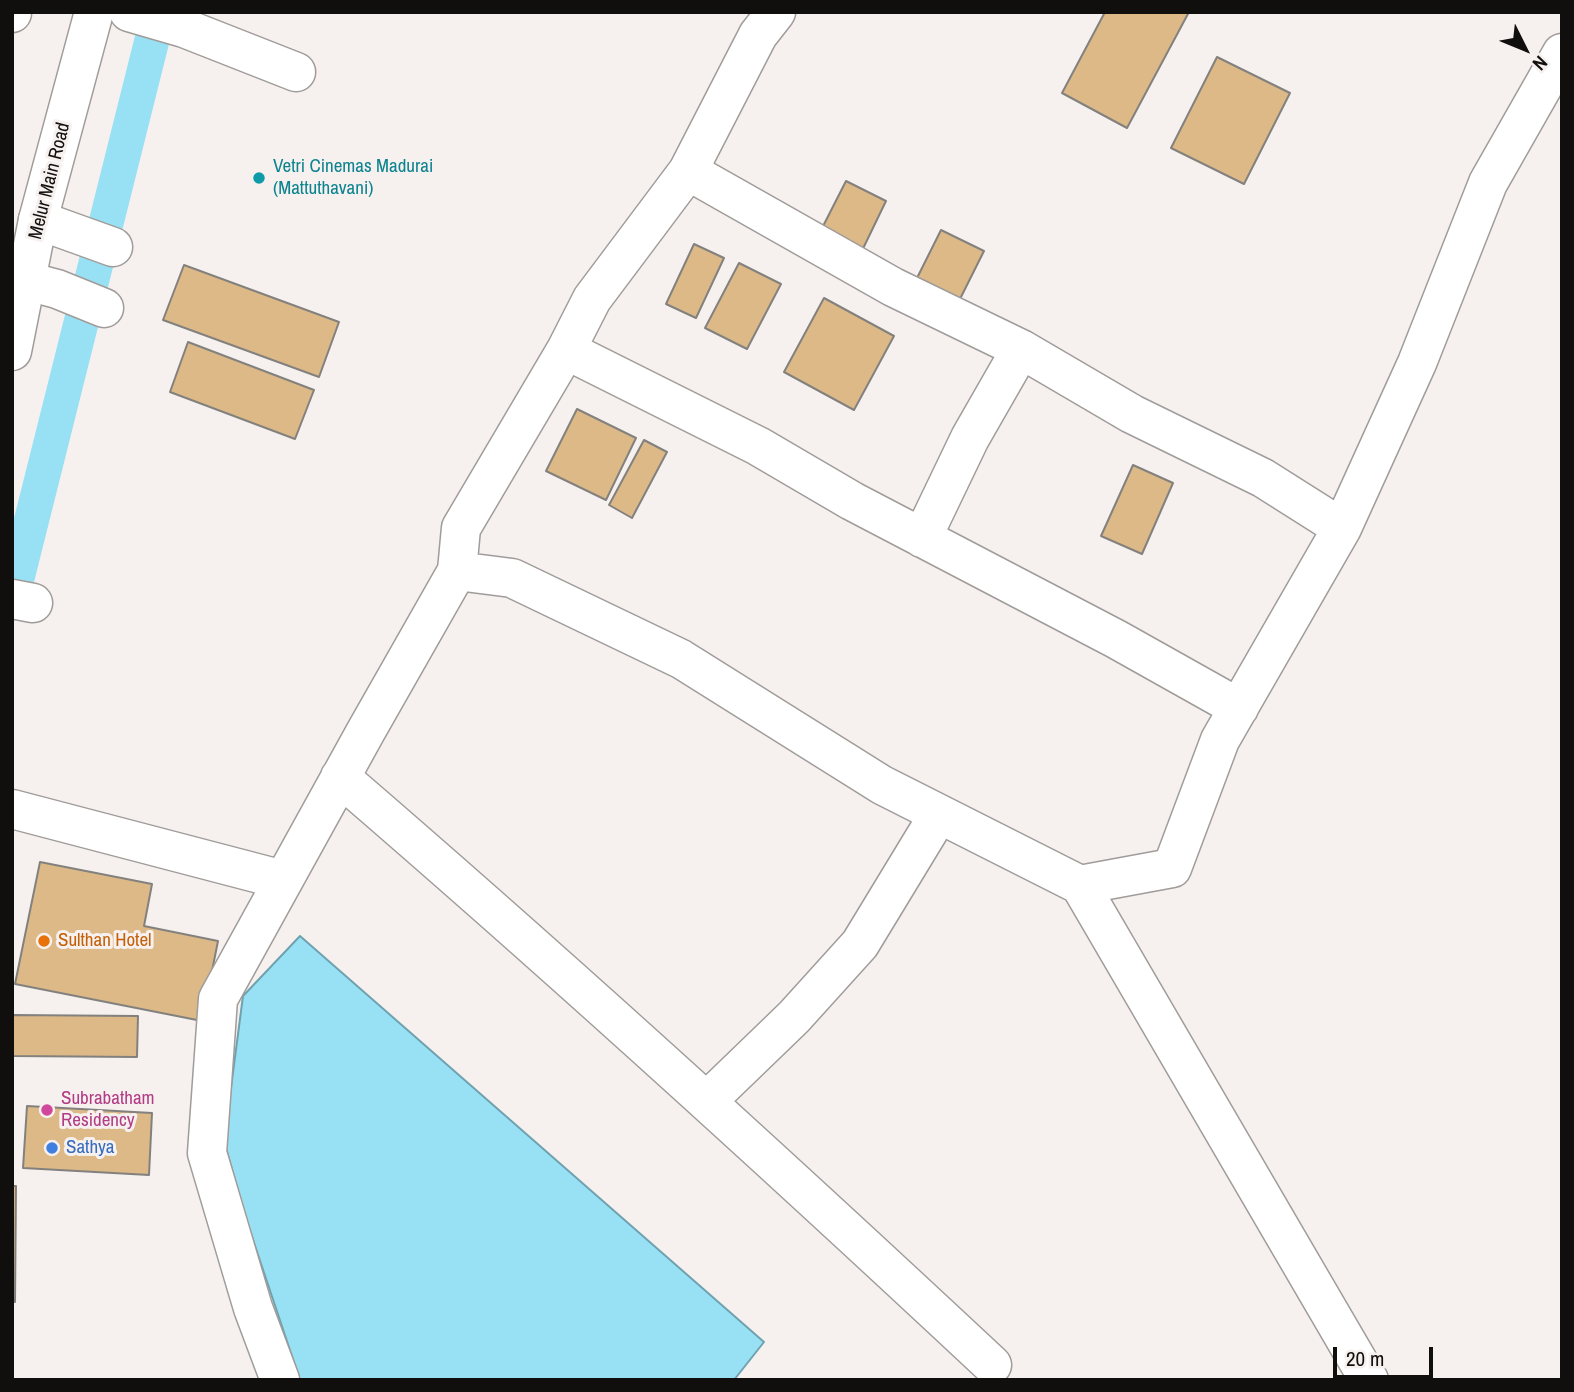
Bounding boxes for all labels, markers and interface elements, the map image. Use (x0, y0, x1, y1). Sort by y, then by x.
north arrow (1490, 14, 1560, 84)
text: N (1527, 50, 1554, 76)
street label: Melur Main Road (24, 120, 76, 242)
place label: Vetri Cinemas Madurai (Mattuthavani) (273, 156, 433, 200)
marker: Vetri Cinemas Madurai (Mattuthavani) (251, 170, 267, 186)
place label: Sulthan Hotel (58, 930, 152, 952)
marker: Sulthan Hotel (36, 933, 52, 949)
place label: Subrabatham Residency (61, 1088, 155, 1132)
marker: Subrabatham Residency (39, 1102, 55, 1118)
place label: Sathya (66, 1137, 115, 1159)
marker: Sathya (44, 1140, 60, 1156)
scale bar (1336, 1332, 1436, 1376)
text: 20 m (1346, 1344, 1384, 1373)

